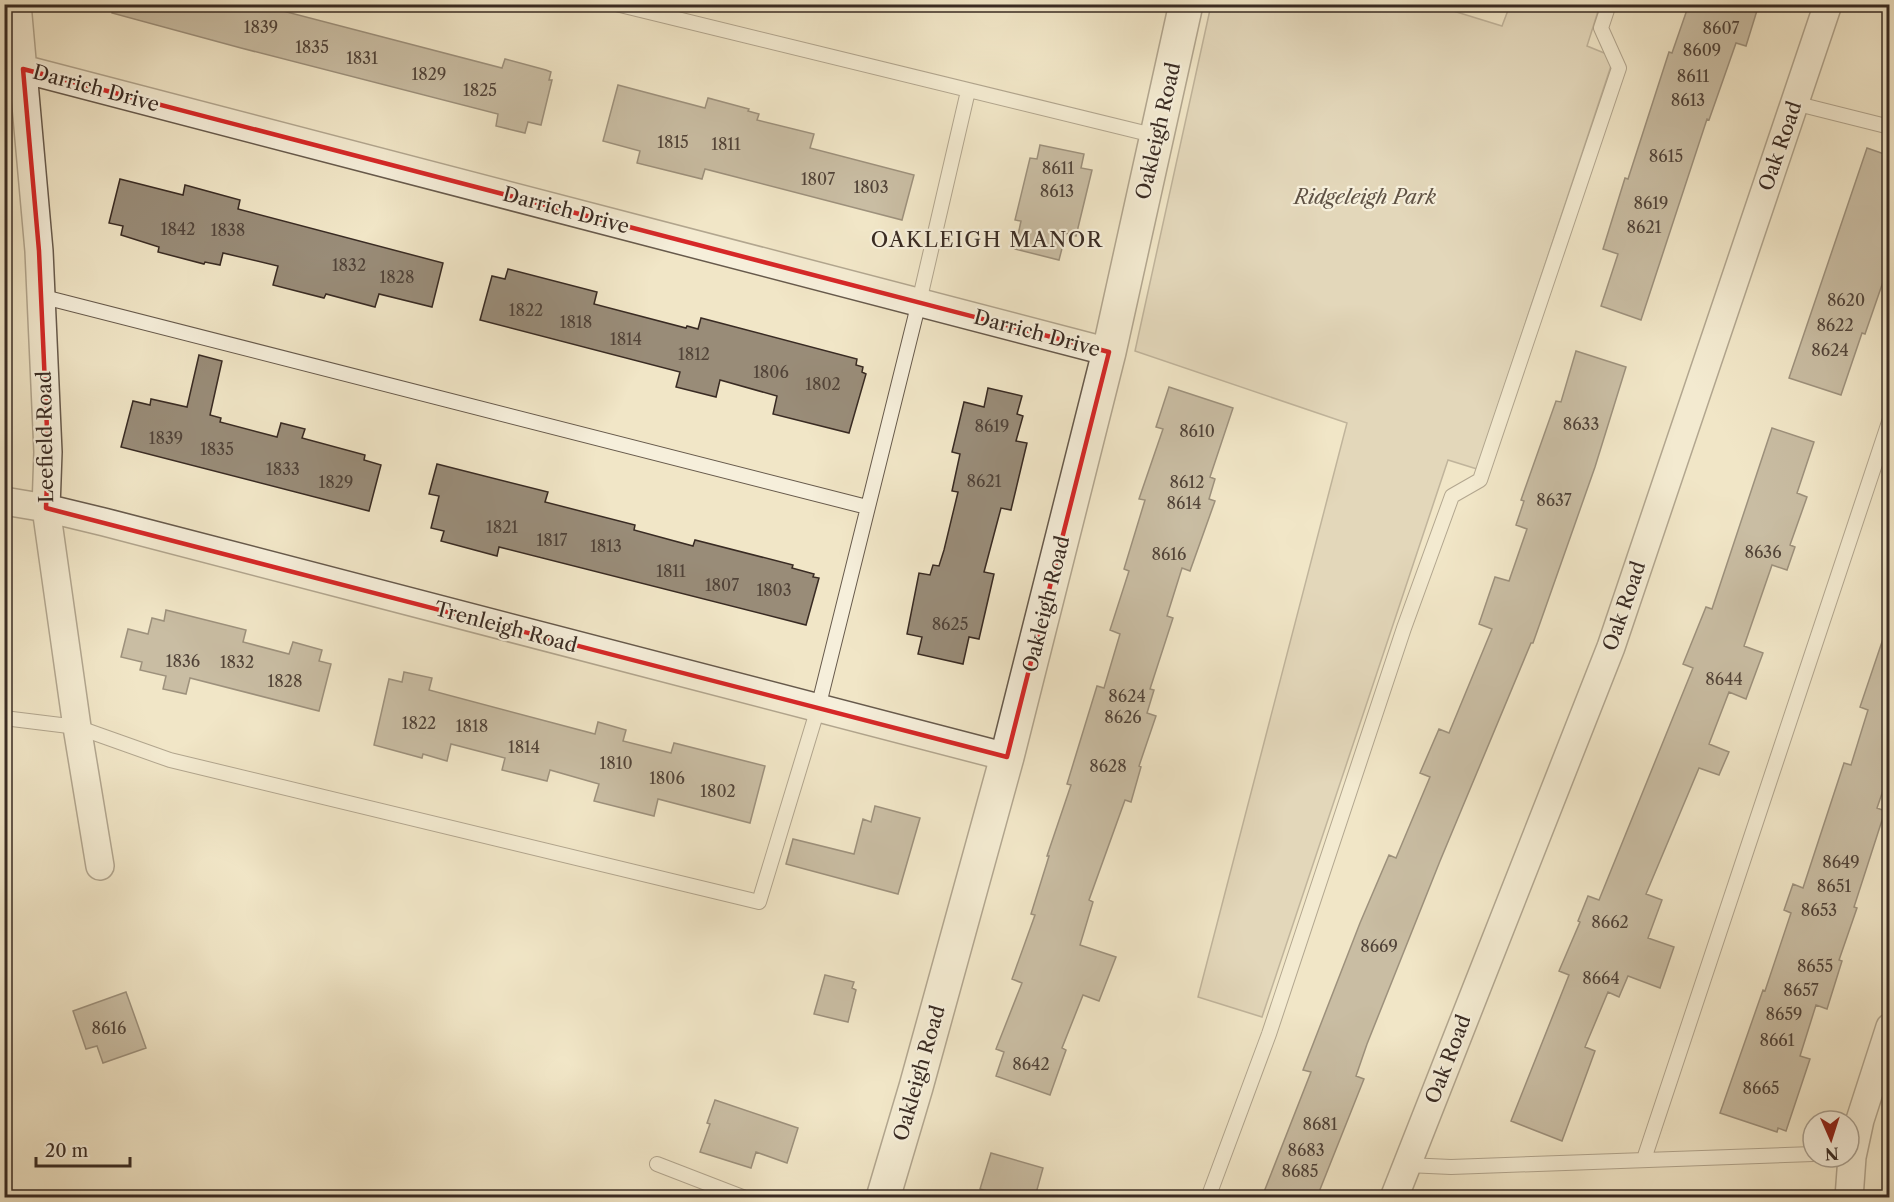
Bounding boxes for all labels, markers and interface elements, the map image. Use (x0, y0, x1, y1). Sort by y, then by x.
house number: 1839 (244, 17, 278, 37)
house number: 8607 (1703, 18, 1740, 38)
house number: 1835 (295, 37, 329, 57)
house number: 8609 (1683, 40, 1721, 60)
house number: 1831 (346, 48, 378, 68)
street label: Darrich Drive (30, 60, 162, 116)
street label: Oakleigh Road (1131, 60, 1185, 202)
house number: 1829 (412, 64, 446, 84)
house number: 8611 (1677, 66, 1709, 86)
house number: 1825 (463, 80, 497, 100)
house number: 8613 (1671, 90, 1705, 110)
street label: Oak Road (1753, 98, 1807, 194)
house number: 1815 (657, 132, 689, 152)
house number: 1811 (711, 134, 741, 154)
house number: 8615 (1649, 146, 1683, 166)
house number: 8611 (1042, 158, 1074, 178)
house number: 1807 (801, 169, 835, 189)
house number: 1803 (853, 177, 889, 197)
house number: 8613 (1040, 181, 1074, 201)
street label: Darrich Drive (500, 182, 632, 238)
park label: Ridgeleigh Park (1292, 185, 1437, 209)
house number: 8619 (1634, 193, 1668, 213)
house number: 8621 (1627, 217, 1662, 237)
house number: 1842 (161, 219, 195, 239)
house number: 1838 (211, 220, 245, 240)
district label: OAKLEIGH MANOR (871, 227, 1103, 252)
house number: 1832 (332, 255, 366, 275)
house number: 1828 (380, 267, 414, 287)
house number: 8620 (1827, 290, 1865, 310)
house number: 1822 (509, 300, 543, 320)
street label: Darrich Drive (971, 305, 1103, 361)
house number: 1818 (560, 312, 592, 332)
house number: 8622 (1816, 315, 1854, 335)
house number: 1814 (610, 329, 642, 349)
house number: 8624 (1811, 340, 1849, 360)
house number: 1812 (678, 344, 710, 364)
house number: 1806 (753, 362, 789, 382)
street label: Leefield Road (32, 371, 58, 503)
house number: 1802 (805, 374, 841, 394)
house number: 8633 (1563, 414, 1599, 434)
house number: 8619 (975, 416, 1009, 436)
house number: 8610 (1179, 421, 1215, 441)
house number: 1839 (149, 428, 183, 448)
house number: 1835 (200, 439, 234, 459)
house number: 1833 (266, 459, 300, 479)
house number: 8621 (967, 471, 1002, 491)
house number: 1829 (319, 472, 353, 492)
house number: 8612 (1170, 472, 1204, 492)
house number: 8637 (1536, 490, 1572, 510)
house number: 8614 (1167, 493, 1201, 513)
house number: 1821 (486, 517, 518, 537)
house number: 1817 (537, 530, 568, 550)
street label: Oakleigh Road (1017, 533, 1075, 675)
house number: 1813 (590, 536, 622, 556)
house number: 8636 (1744, 542, 1782, 562)
house number: 8616 (1152, 544, 1186, 564)
street label: Oak Road (1597, 558, 1651, 654)
house number: 1811 (656, 561, 686, 581)
house number: 1807 (705, 575, 739, 595)
house number: 1803 (756, 580, 792, 600)
street label: Trenleigh Road (432, 596, 580, 658)
house number: 8625 (932, 614, 968, 634)
house number: 1836 (166, 651, 200, 671)
house number: 1832 (220, 652, 254, 672)
house number: 8644 (1705, 669, 1743, 689)
house number: 1828 (268, 671, 302, 691)
house number: 8624 (1108, 686, 1146, 706)
house number: 8626 (1104, 707, 1142, 727)
house number: 1822 (402, 713, 436, 733)
house number: 1818 (456, 716, 488, 736)
house number: 1814 (508, 737, 540, 757)
house number: 1810 (599, 753, 633, 773)
house number: 8628 (1089, 756, 1127, 776)
house number: 1806 (649, 768, 685, 788)
house number: 1802 (700, 781, 736, 801)
house number: 8649 (1822, 852, 1860, 872)
house number: 8651 (1817, 876, 1851, 896)
house number: 8653 (1801, 900, 1837, 920)
house number: 8662 (1591, 912, 1629, 932)
house number: 8669 (1360, 936, 1398, 956)
house number: 8655 (1797, 956, 1833, 976)
house number: 8664 (1582, 968, 1620, 988)
house number: 8657 (1783, 980, 1819, 1000)
street label: Oakleigh Road (888, 1002, 950, 1144)
house number: 8659 (1766, 1004, 1802, 1024)
street label: Oak Road (1420, 1011, 1476, 1107)
house number: 8616 (92, 1018, 126, 1038)
house number: 8661 (1760, 1030, 1795, 1050)
house number: 8642 (1012, 1054, 1050, 1074)
house number: 8665 (1743, 1078, 1779, 1098)
north arrow (1801, 1109, 1861, 1169)
house number: 8681 (1302, 1114, 1338, 1134)
scale bar (36, 1130, 130, 1168)
text: 20 m (45, 1140, 89, 1162)
house number: 8683 (1287, 1140, 1325, 1160)
text: N (1824, 1144, 1839, 1164)
house number: 8685 (1281, 1161, 1319, 1181)

